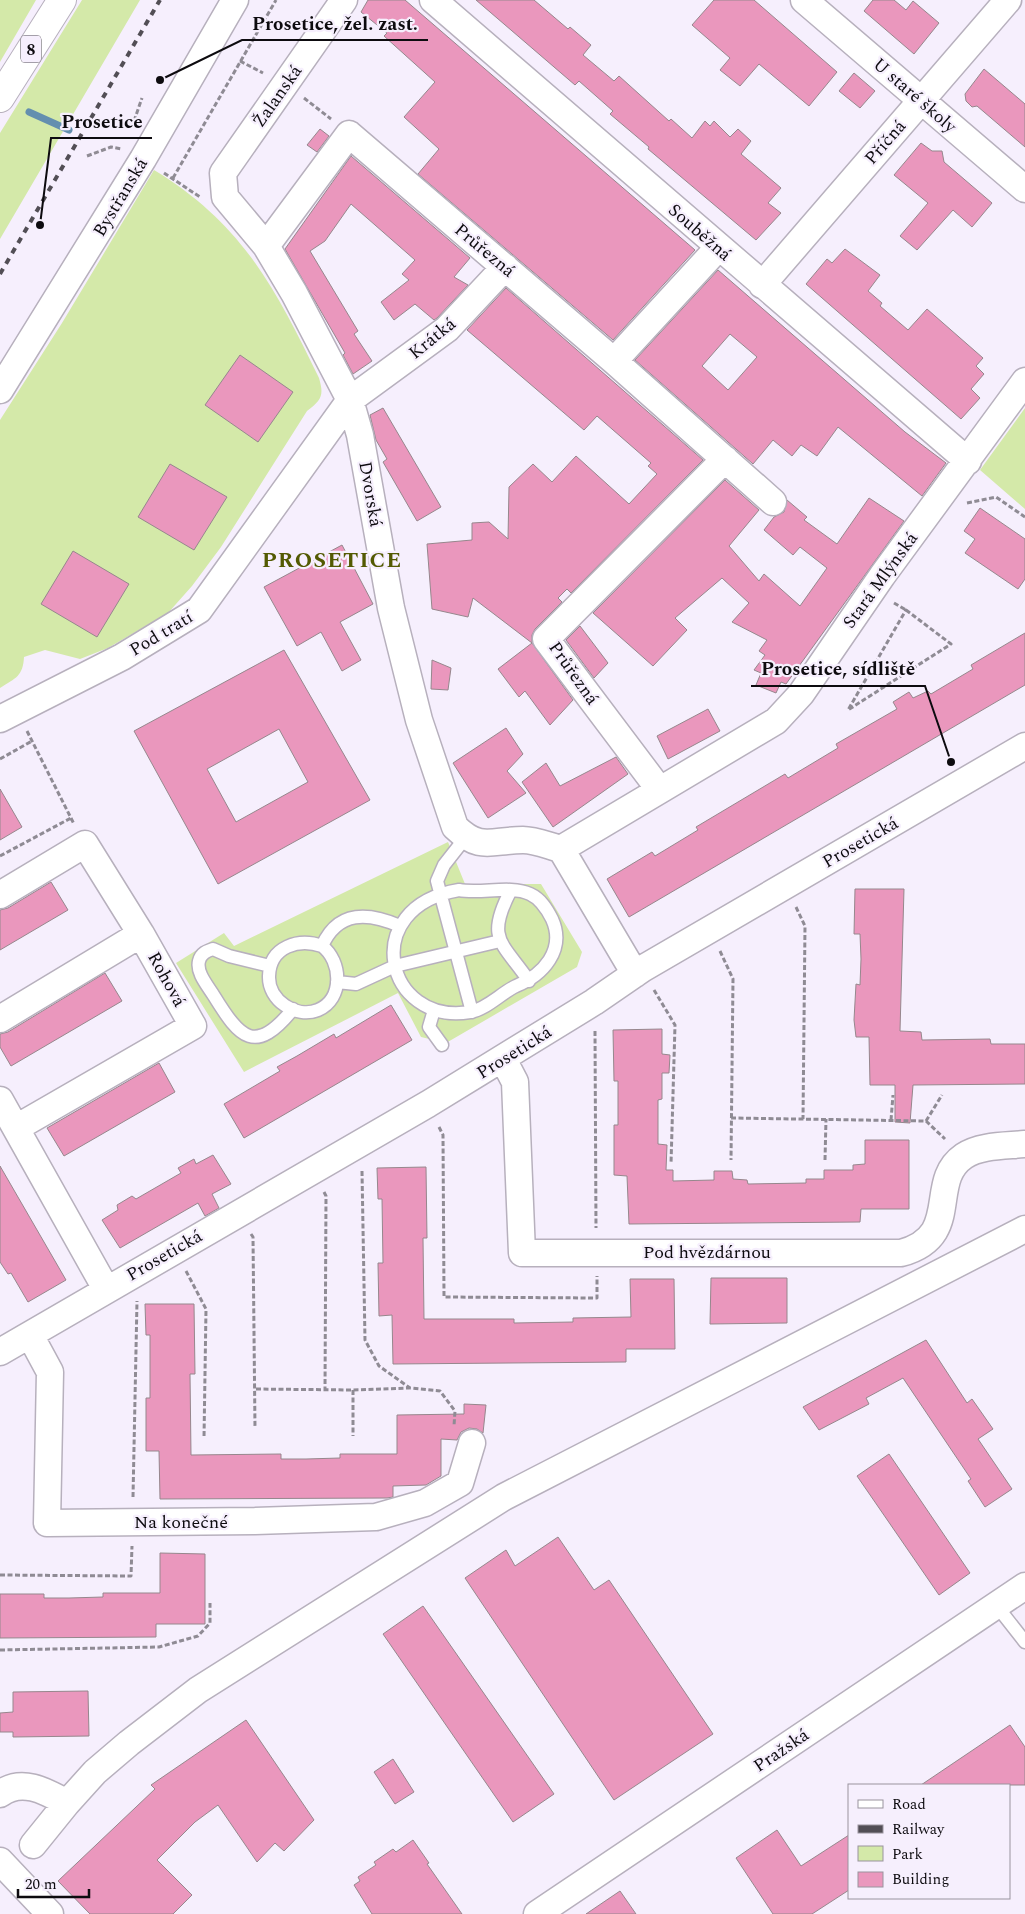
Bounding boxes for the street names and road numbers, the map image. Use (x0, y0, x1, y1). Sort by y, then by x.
road number: 8 (21, 36, 41, 62)
street label: U staré školy (867, 51, 964, 140)
street label: Žalanská (246, 59, 309, 133)
street label: Příčná (858, 114, 913, 171)
street label: Bystřanská (86, 153, 155, 242)
street label: Souběžná (662, 197, 738, 268)
street label: Průřezná (448, 217, 521, 284)
street label: Krátká (403, 311, 462, 366)
street label: Dvorská (351, 459, 390, 529)
street label: Stará Mlýnská (836, 526, 925, 634)
street label: Pod tratí (124, 603, 199, 663)
street label: Průřezná (542, 636, 605, 711)
street label: Prosetická (817, 810, 903, 875)
street label: Rohová (140, 947, 193, 1012)
street label: Prosetická (472, 1019, 557, 1086)
street label: Prosetická (121, 1223, 207, 1288)
street label: Pod hvězdárnou (643, 1239, 771, 1266)
street label: Na konečné (134, 1509, 228, 1536)
street label: Pražská (748, 1722, 815, 1779)

